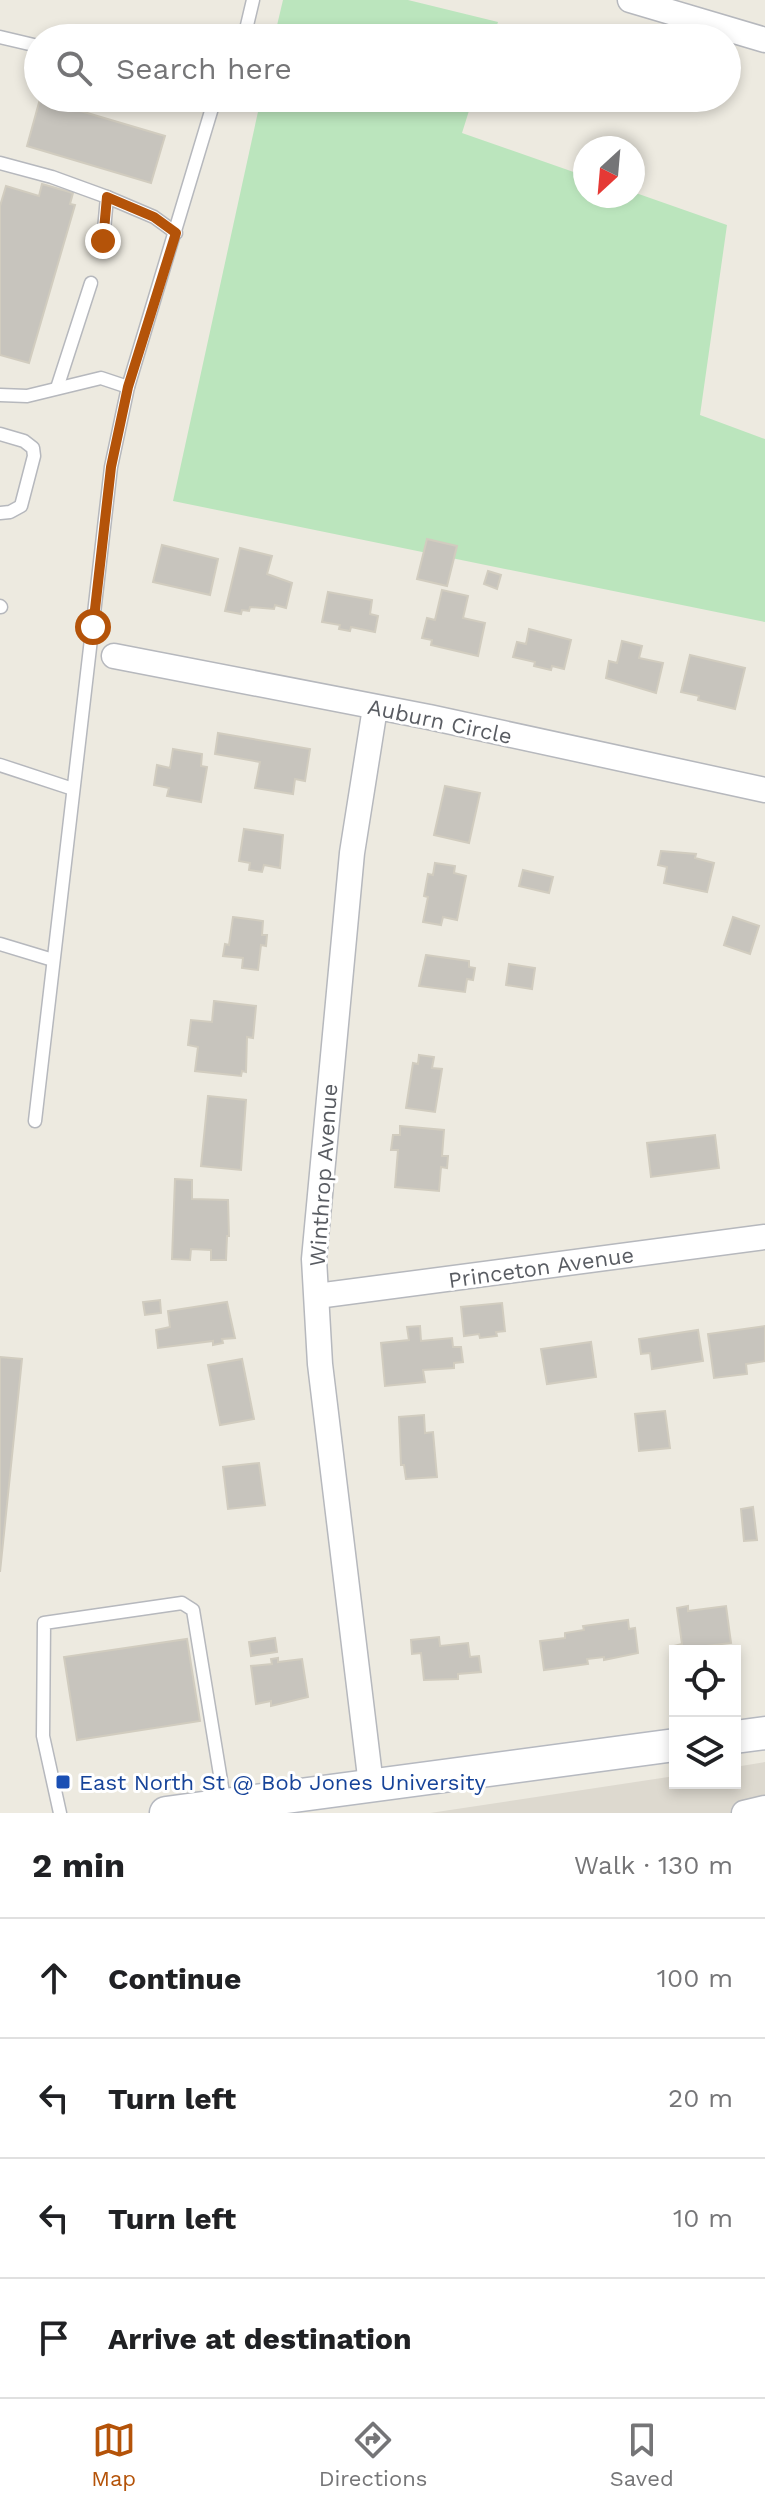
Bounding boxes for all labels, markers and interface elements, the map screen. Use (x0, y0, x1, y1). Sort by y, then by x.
search box (24, 24, 741, 112)
icon: search (52, 46, 96, 90)
text: Search here (116, 51, 292, 86)
north arrow (573, 136, 645, 208)
route end (85, 223, 121, 259)
route start (75, 609, 111, 645)
street label: Auburn Circle (366, 694, 514, 749)
street label: Winthrop Avenue (305, 1083, 342, 1267)
street label: Princeton Avenue (447, 1242, 635, 1293)
map controls (669, 1645, 741, 1789)
button: locate (669, 1645, 741, 1717)
button: layers (669, 1717, 741, 1789)
place label: East North St @ Bob Jones University (79, 1770, 486, 1795)
marker: East North St @ Bob Jones University (54, 1773, 72, 1791)
text: 2 min (32, 1845, 125, 1885)
text: Walk · 130 m (574, 1850, 733, 1880)
icon: ahead (32, 1956, 76, 2000)
text: Continue (108, 1961, 241, 1996)
text: 100 m (657, 1963, 733, 1993)
icon: left (32, 2076, 76, 2120)
text: Turn left (108, 2081, 236, 2116)
text: 20 m (668, 2083, 733, 2113)
icon: left (32, 2196, 76, 2240)
text: Turn left (108, 2201, 236, 2236)
text: 10 m (673, 2203, 733, 2233)
icon: arrive (32, 2316, 76, 2360)
text: Arrive at destination (108, 2321, 412, 2356)
tab: Map (91, 2418, 136, 2491)
tab: Directions (319, 2418, 427, 2491)
tab: Saved (610, 2418, 674, 2491)

